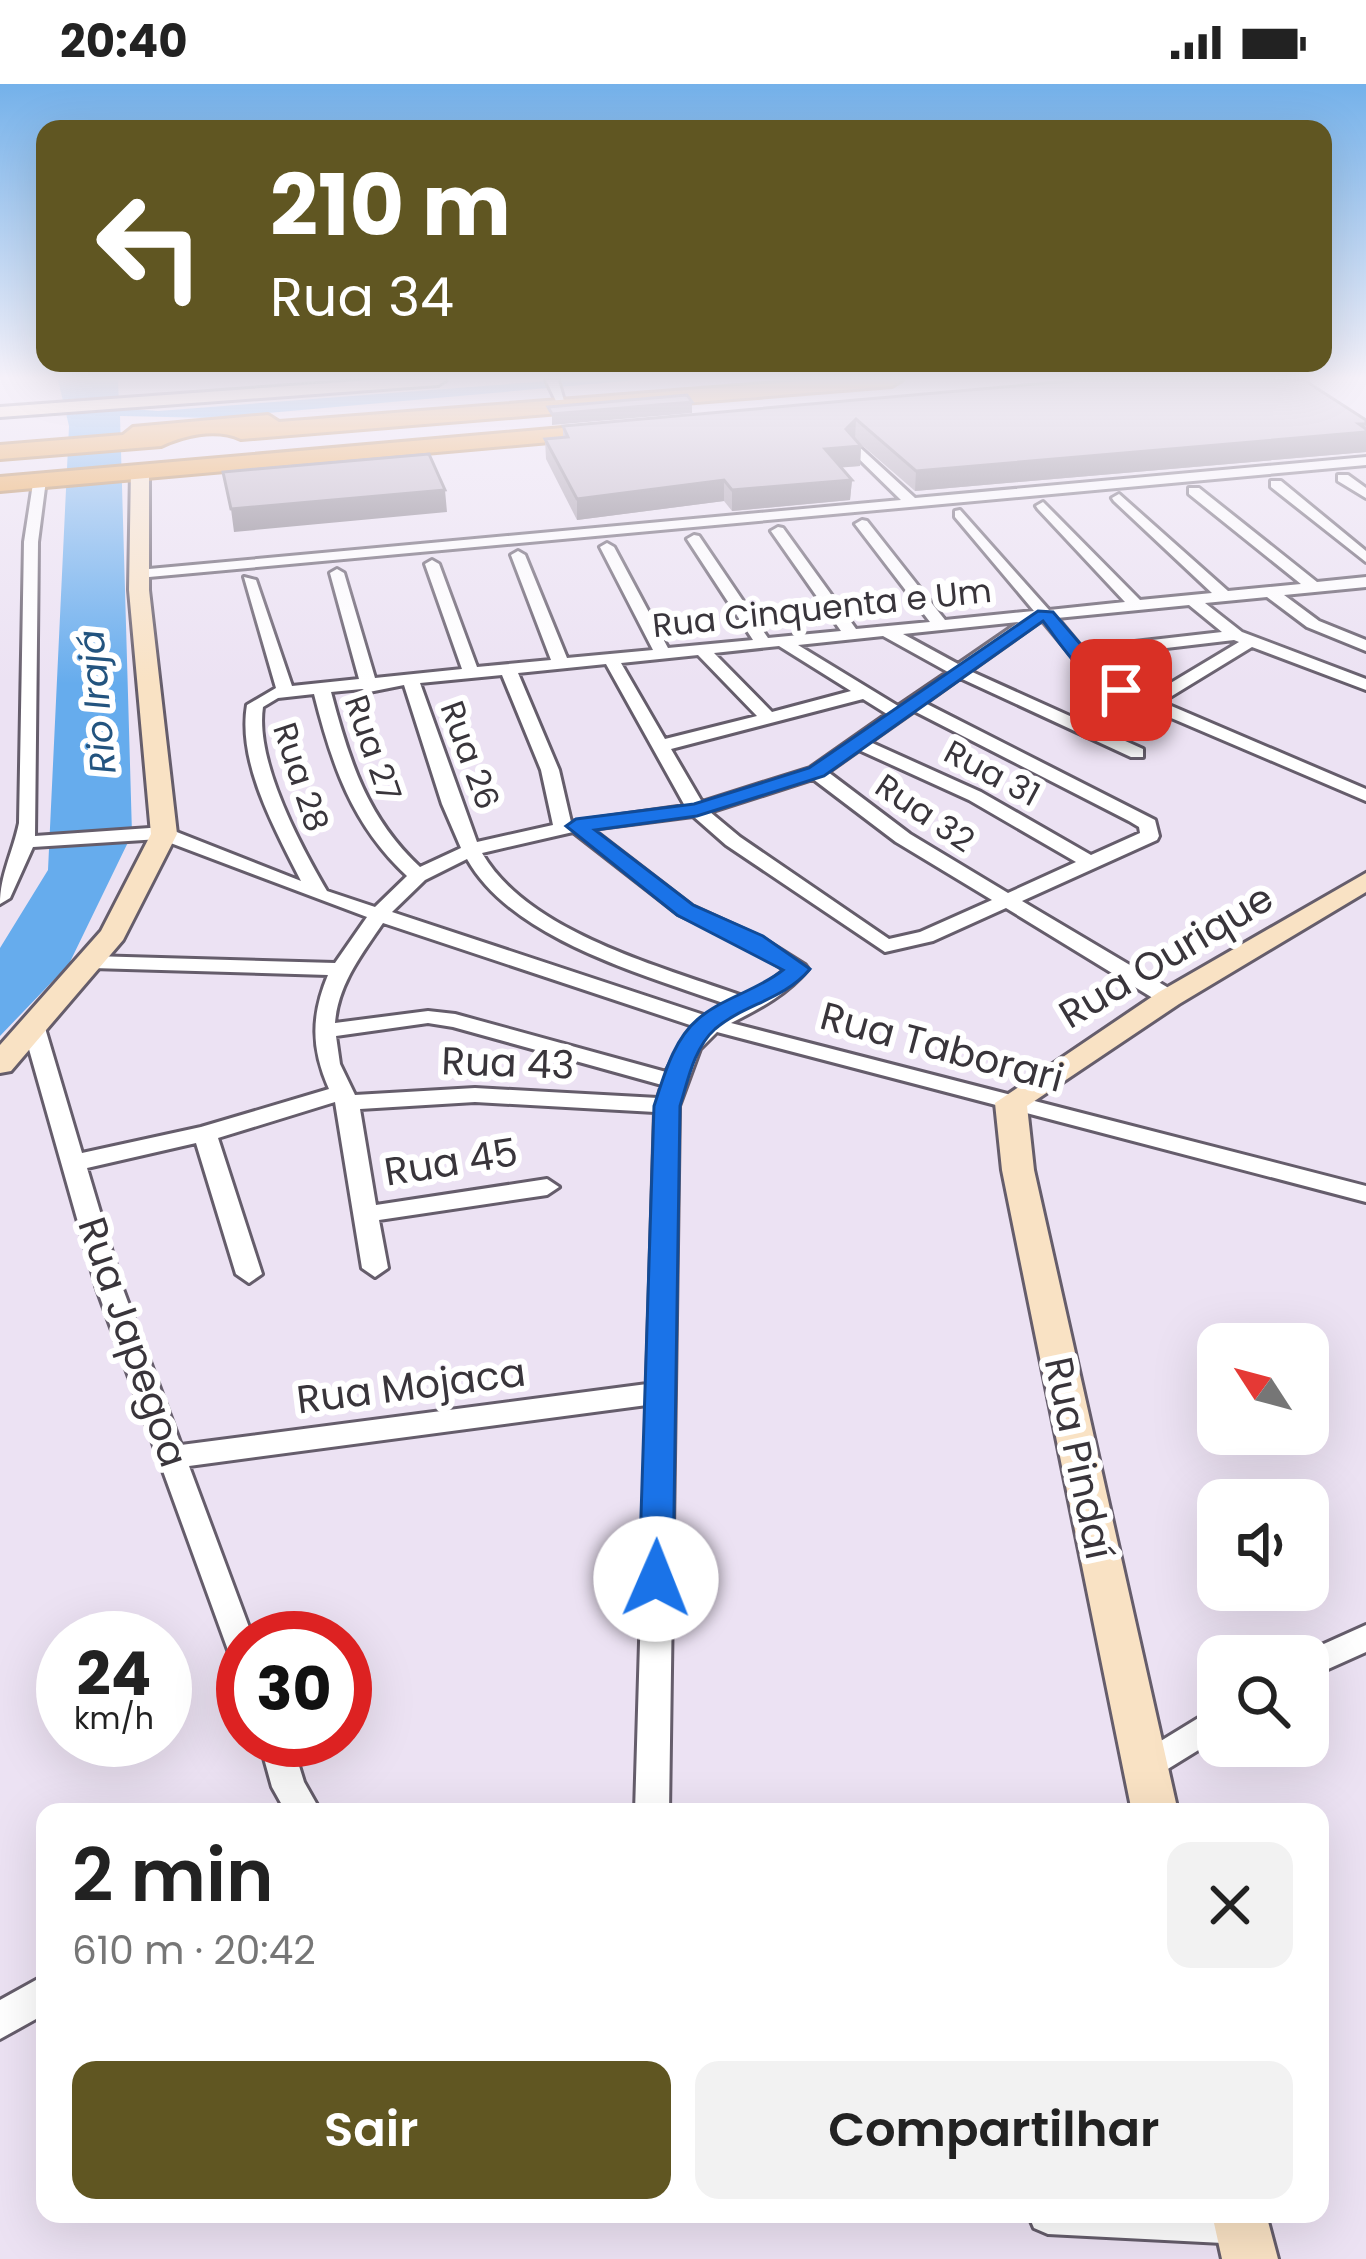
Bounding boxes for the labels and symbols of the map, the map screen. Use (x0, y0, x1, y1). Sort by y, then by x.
street label: Rua Cinquenta e Um (650, 567, 994, 649)
water label: Rio Irajá (65, 628, 129, 776)
pin (1070, 639, 1172, 741)
street label: Rua 27 (333, 689, 413, 807)
street label: Rua 26 (429, 694, 511, 816)
street label: Rua 28 (261, 716, 341, 838)
street label: Rua 31 (936, 728, 1048, 818)
street label: Rua 32 (866, 763, 984, 863)
street label: Rua Ourique (1049, 870, 1283, 1042)
street label: Rua Taborari (814, 988, 1070, 1106)
street label: Rua 43 (441, 1033, 575, 1093)
street label: Rua 45 (380, 1124, 522, 1200)
street label: Rua Japegoa (65, 1210, 201, 1474)
north arrow (1197, 1323, 1329, 1455)
street label: Rua Mojaca (293, 1345, 529, 1427)
street label: Rua Pindaí (1031, 1352, 1127, 1564)
position arrow (593, 1516, 719, 1642)
speed limit sign: 30 (216, 1611, 372, 1767)

